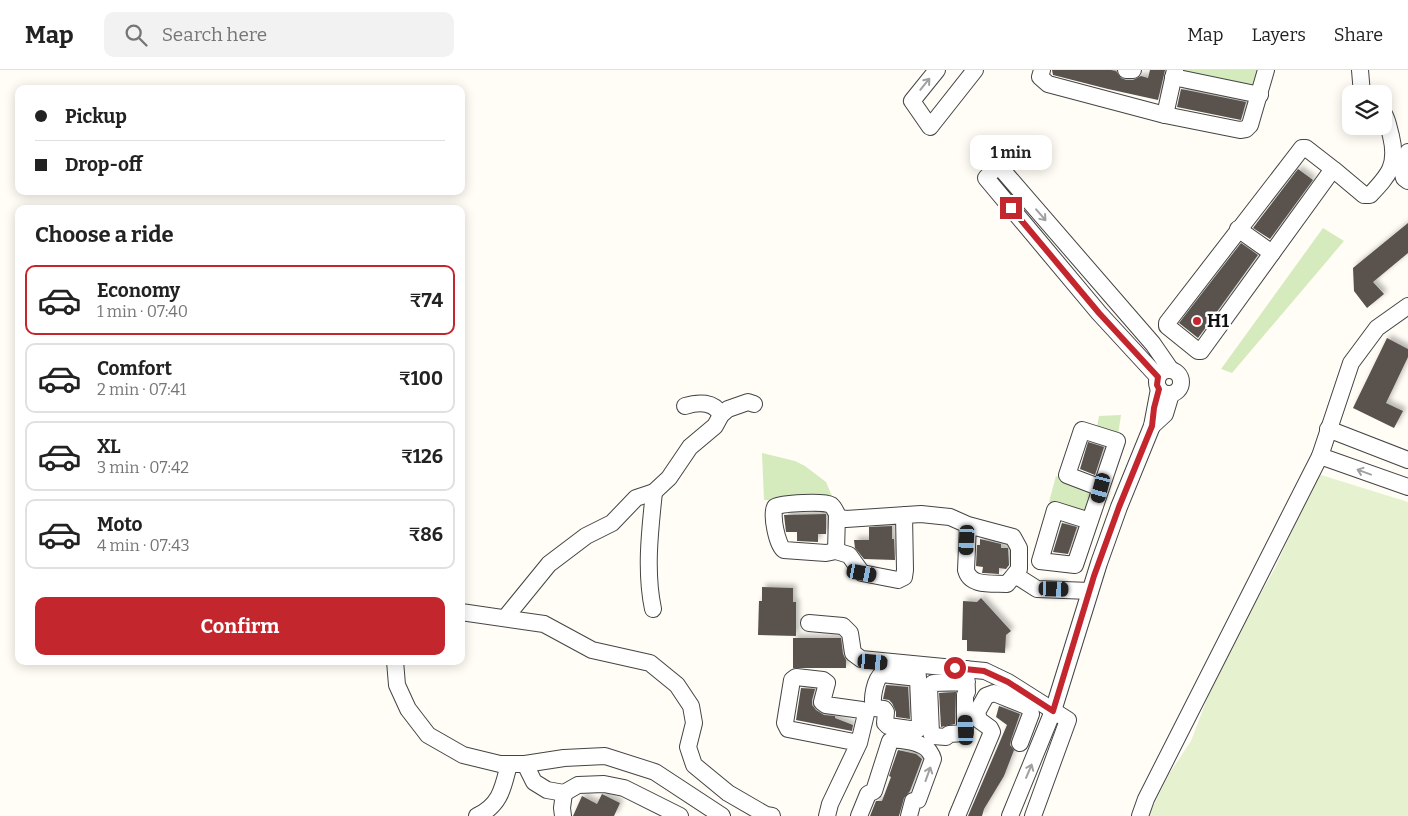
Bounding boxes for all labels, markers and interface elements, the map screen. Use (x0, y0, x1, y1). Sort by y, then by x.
search box (104, 12, 454, 57)
text: Map (25, 21, 74, 49)
icon: search (122, 21, 150, 49)
text: Search here (162, 23, 267, 46)
text: Map (1187, 24, 1223, 46)
text: Layers (1251, 24, 1306, 46)
text: Share (1334, 24, 1383, 46)
one-way arrow (920, 78, 931, 91)
map controls (1342, 85, 1392, 135)
button: layers (1342, 85, 1392, 135)
text: Pickup (65, 105, 127, 128)
callout: 1 min (970, 136, 1052, 170)
text: 1 min (991, 143, 1031, 162)
text: Drop-off (65, 153, 143, 176)
route end (1000, 197, 1022, 219)
one-way arrow (1035, 208, 1046, 221)
text: Choose a ride (35, 221, 174, 248)
icon: car (37, 278, 82, 323)
text: Economy (97, 279, 180, 302)
text: ₹74 (410, 289, 443, 312)
text: 1 min · 07:40 (97, 302, 188, 321)
place label: H1 (1207, 310, 1229, 332)
marker: H1 (1191, 315, 1203, 327)
icon: car (37, 356, 82, 401)
text: Comfort (97, 357, 172, 380)
text: ₹100 (399, 367, 443, 390)
text: 2 min · 07:41 (97, 380, 186, 399)
icon: car (37, 434, 82, 479)
text: XL (97, 435, 121, 458)
text: ₹126 (401, 445, 443, 468)
text: 3 min · 07:42 (97, 458, 189, 477)
one-way arrow (1357, 467, 1372, 476)
car (1089, 472, 1112, 504)
icon: car (37, 512, 82, 557)
text: Moto (97, 513, 143, 536)
text: ₹86 (408, 523, 443, 546)
car (958, 525, 975, 555)
text: 4 min · 07:43 (97, 536, 190, 555)
car (845, 563, 878, 583)
car (1038, 581, 1069, 597)
button: Confirm (35, 597, 445, 655)
car (857, 653, 888, 671)
route start (944, 657, 966, 679)
car (957, 715, 974, 745)
one-way arrow (1024, 764, 1034, 779)
one-way arrow (924, 766, 933, 782)

